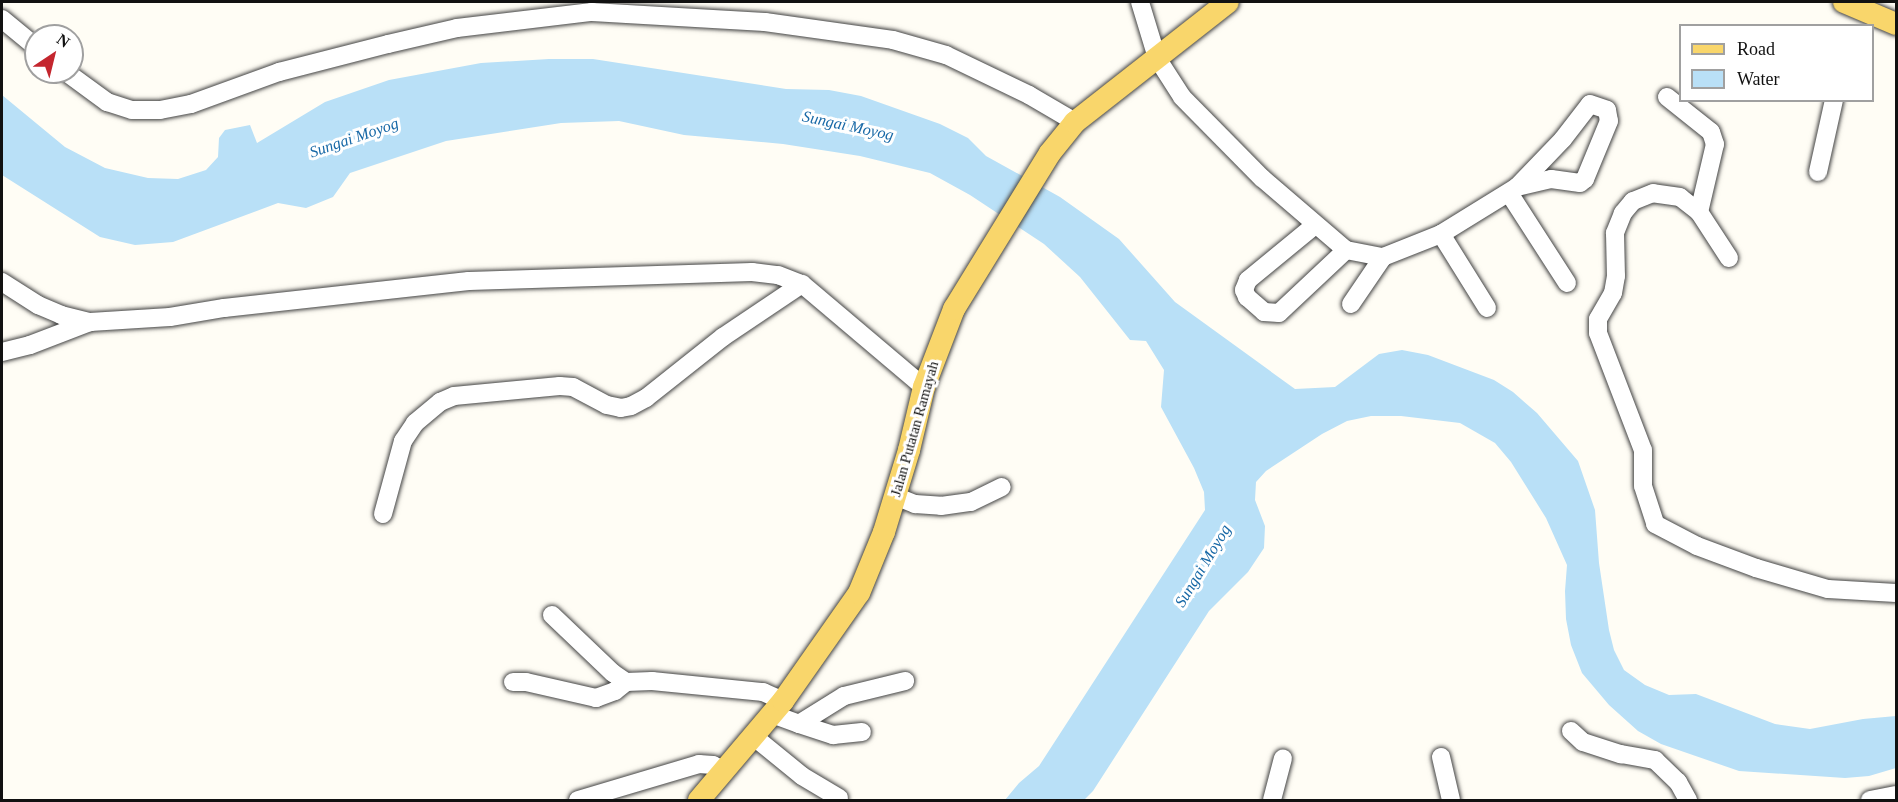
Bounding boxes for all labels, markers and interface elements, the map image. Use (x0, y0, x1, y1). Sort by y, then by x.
north arrow (24, 24, 84, 84)
legend (1679, 24, 1874, 102)
text: N (54, 30, 73, 51)
text: Road (1737, 39, 1775, 59)
text: Water (1737, 69, 1780, 89)
water label: Sungai Moyog (801, 107, 895, 145)
water label: Sungai Moyog (307, 114, 401, 162)
street label: Jalan Putatan Ramayah (887, 359, 943, 499)
water label: Sungai Moyog (1171, 521, 1235, 611)

